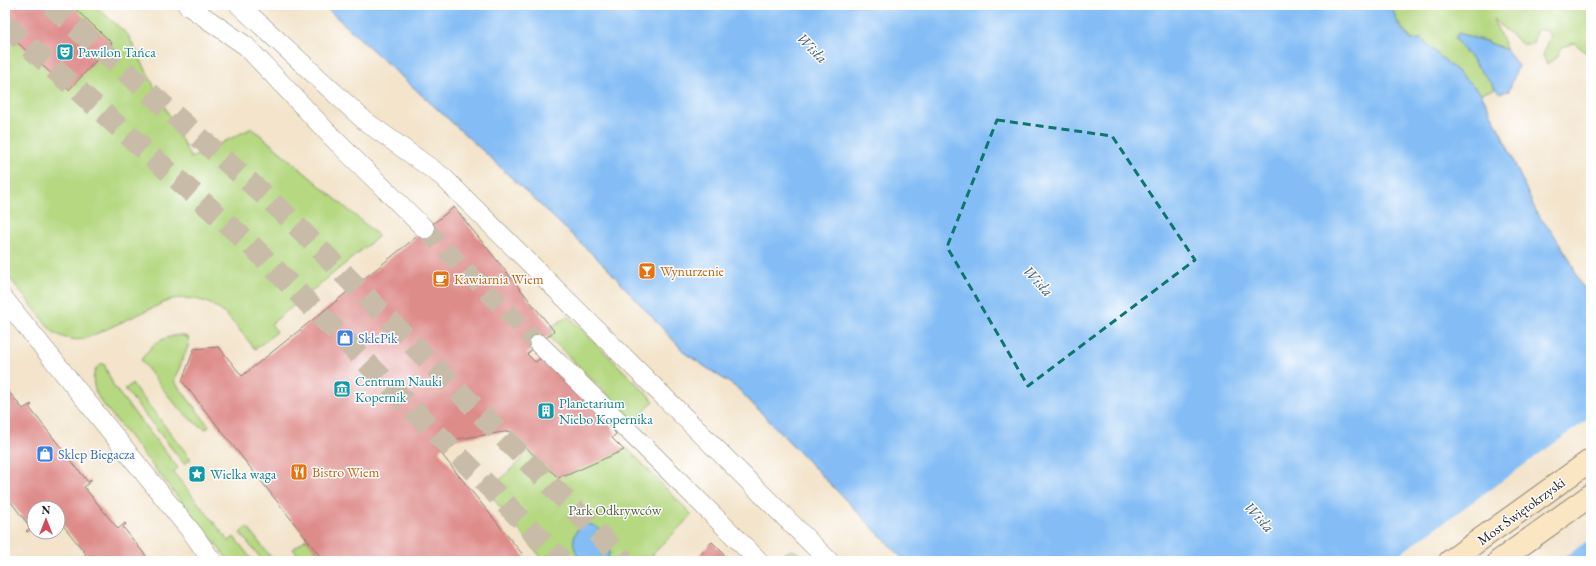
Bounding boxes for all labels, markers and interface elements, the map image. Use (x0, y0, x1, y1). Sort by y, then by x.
water label: Wisła (793, 28, 832, 67)
theatre icon: Pawilon Tańca (55, 42, 75, 62)
place label: Pawilon Tańca (78, 43, 156, 61)
bar icon: Wynurzenie (637, 261, 657, 281)
water label: Wisła (1019, 261, 1058, 300)
place label: Wynurzenie (660, 262, 725, 280)
cafe icon: Kawiarnia Wiem (431, 269, 451, 289)
place label: Kawiarnia Wiem (454, 270, 544, 288)
shop icon: SklePik (335, 328, 355, 348)
place label: SklePik (358, 329, 398, 347)
place label: Centrum Nauki Kopernik (355, 372, 443, 406)
museum icon: Centrum Nauki Kopernik (332, 379, 352, 399)
place label: Planetarium Niebo Kopernika (559, 394, 653, 428)
building icon: Planetarium Niebo Kopernika (536, 401, 556, 421)
shop icon: Sklep Biegacza (35, 444, 55, 464)
place label: Sklep Biegacza (58, 445, 135, 463)
restaurant icon: Bistro Wiem (289, 462, 309, 482)
place label: Bistro Wiem (312, 463, 379, 481)
place icon: Wielka waga (187, 464, 207, 484)
place label: Wielka waga (210, 465, 277, 483)
street label: Most Świętokrzyski (1474, 473, 1569, 549)
water label: Wisła (1240, 497, 1279, 536)
north arrow (26, 500, 66, 540)
park label: Park Odkrywców (569, 501, 662, 519)
text: N (42, 503, 51, 517)

